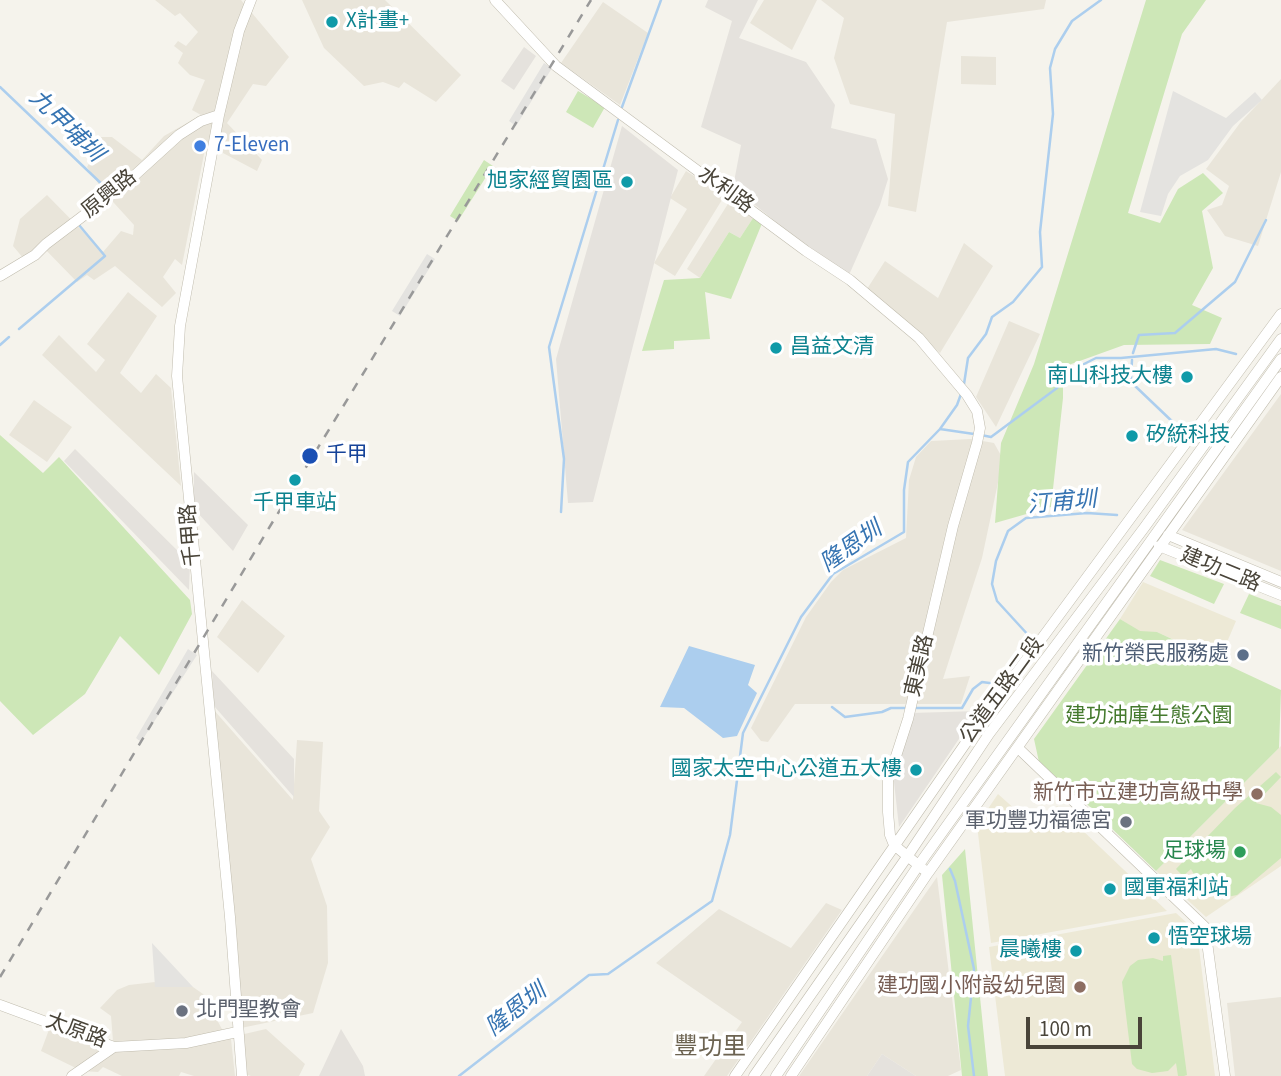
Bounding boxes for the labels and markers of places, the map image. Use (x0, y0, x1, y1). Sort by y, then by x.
place label: X計畫+ (346, 9, 409, 35)
marker: X計畫+ (324, 14, 340, 30)
place label: 7-Eleven (214, 133, 290, 159)
marker: 7-Eleven (192, 138, 208, 154)
place label: 旭家經貿園區 (487, 169, 613, 195)
marker: 旭家經貿園區 (619, 174, 635, 190)
place label: 昌益文清 (790, 335, 874, 361)
marker: 昌益文清 (768, 340, 784, 356)
place label: 南山科技大樓 (1047, 364, 1173, 390)
marker: 南山科技大樓 (1179, 369, 1195, 385)
place label: 矽統科技 (1146, 423, 1230, 449)
marker: 矽統科技 (1124, 428, 1140, 444)
place label: 千甲 (326, 443, 368, 469)
marker: 千甲 (300, 446, 320, 466)
marker: 千甲車站 (287, 472, 303, 488)
place label: 千甲車站 (253, 491, 337, 517)
place label: 新竹榮民服務處 (1082, 642, 1229, 668)
marker: 新竹榮民服務處 (1235, 647, 1251, 663)
place label: 國家太空中心公道五大樓 (671, 757, 902, 783)
marker: 國家太空中心公道五大樓 (908, 762, 924, 778)
place label: 新竹市立建功高級中學 (1033, 781, 1243, 807)
marker: 新竹市立建功高級中學 (1249, 786, 1265, 802)
place label: 軍功豐功福德宮 (965, 809, 1112, 835)
marker: 軍功豐功福德宮 (1118, 814, 1134, 830)
place label: 足球場 (1163, 839, 1226, 865)
marker: 足球場 (1232, 844, 1248, 860)
place label: 國軍福利站 (1124, 876, 1229, 902)
marker: 國軍福利站 (1102, 881, 1118, 897)
place label: 悟空球場 (1168, 925, 1252, 951)
marker: 悟空球場 (1146, 930, 1162, 946)
place label: 晨曦樓 (999, 938, 1062, 964)
marker: 晨曦樓 (1068, 943, 1084, 959)
place label: 建功國小附設幼兒園 (877, 974, 1066, 1000)
marker: 建功國小附設幼兒園 (1072, 979, 1088, 995)
place label: 北門聖教會 (196, 998, 301, 1024)
marker: 北門聖教會 (174, 1003, 190, 1019)

